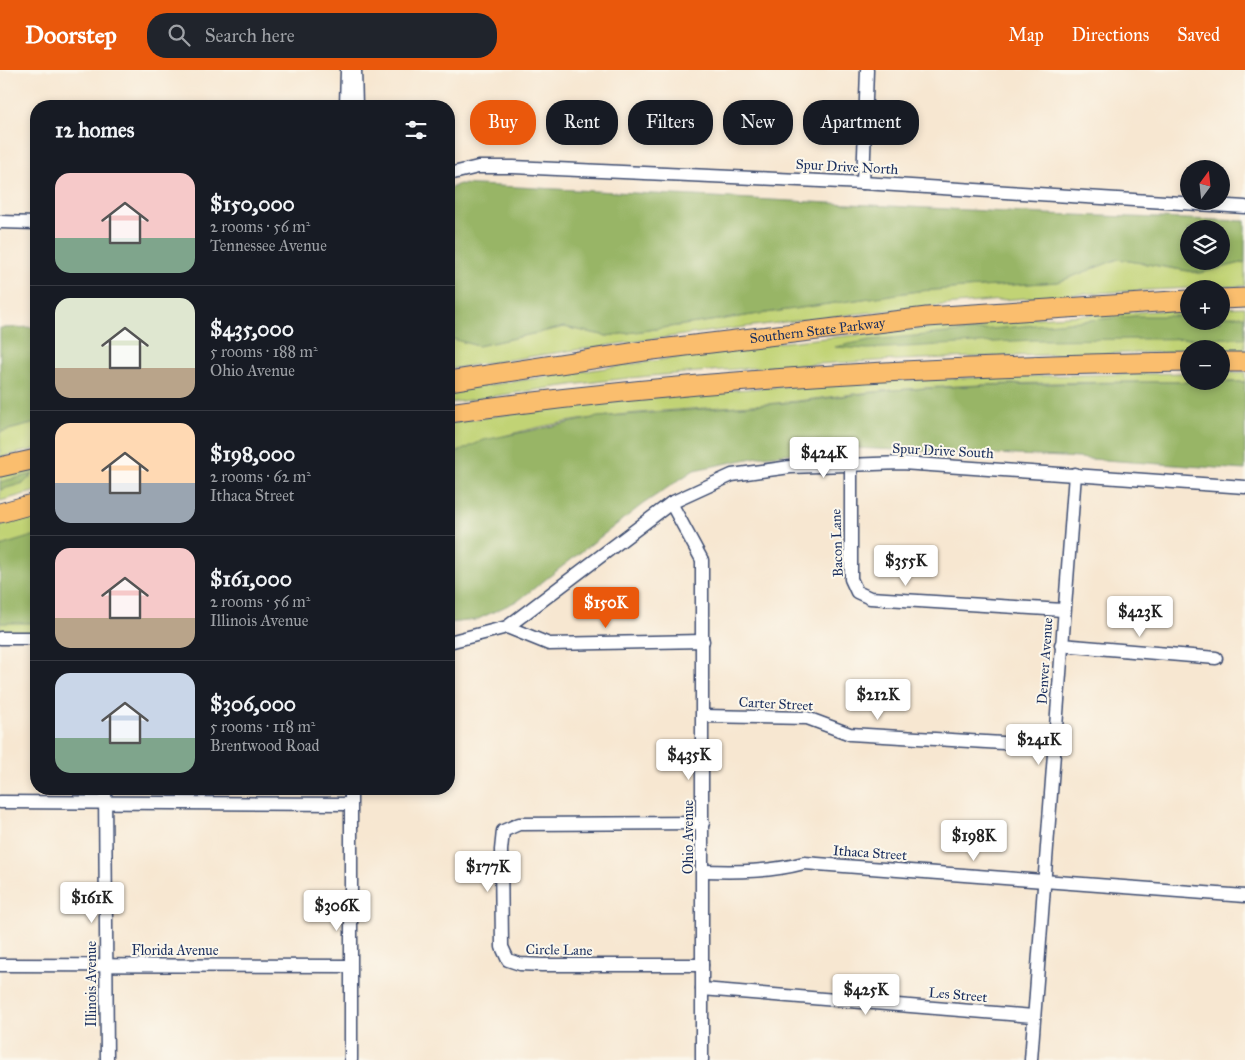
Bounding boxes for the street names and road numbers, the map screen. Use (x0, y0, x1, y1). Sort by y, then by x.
street label: Spur Drive North (795, 156, 899, 178)
street label: Southern State Parkway (749, 314, 887, 347)
street label: Spur Drive South (892, 440, 994, 462)
street label: Bacon Lane (827, 508, 847, 578)
street label: Denver Avenue (1033, 617, 1057, 705)
street label: Carter Street (738, 694, 814, 714)
street label: Ohio Avenue (680, 800, 697, 874)
street label: Ithaca Street (833, 842, 908, 864)
street label: Illinois Avenue (83, 941, 100, 1027)
street label: Circle Lane (525, 941, 593, 959)
street label: Florida Avenue (131, 942, 219, 959)
street label: Les Street (928, 984, 988, 1006)

